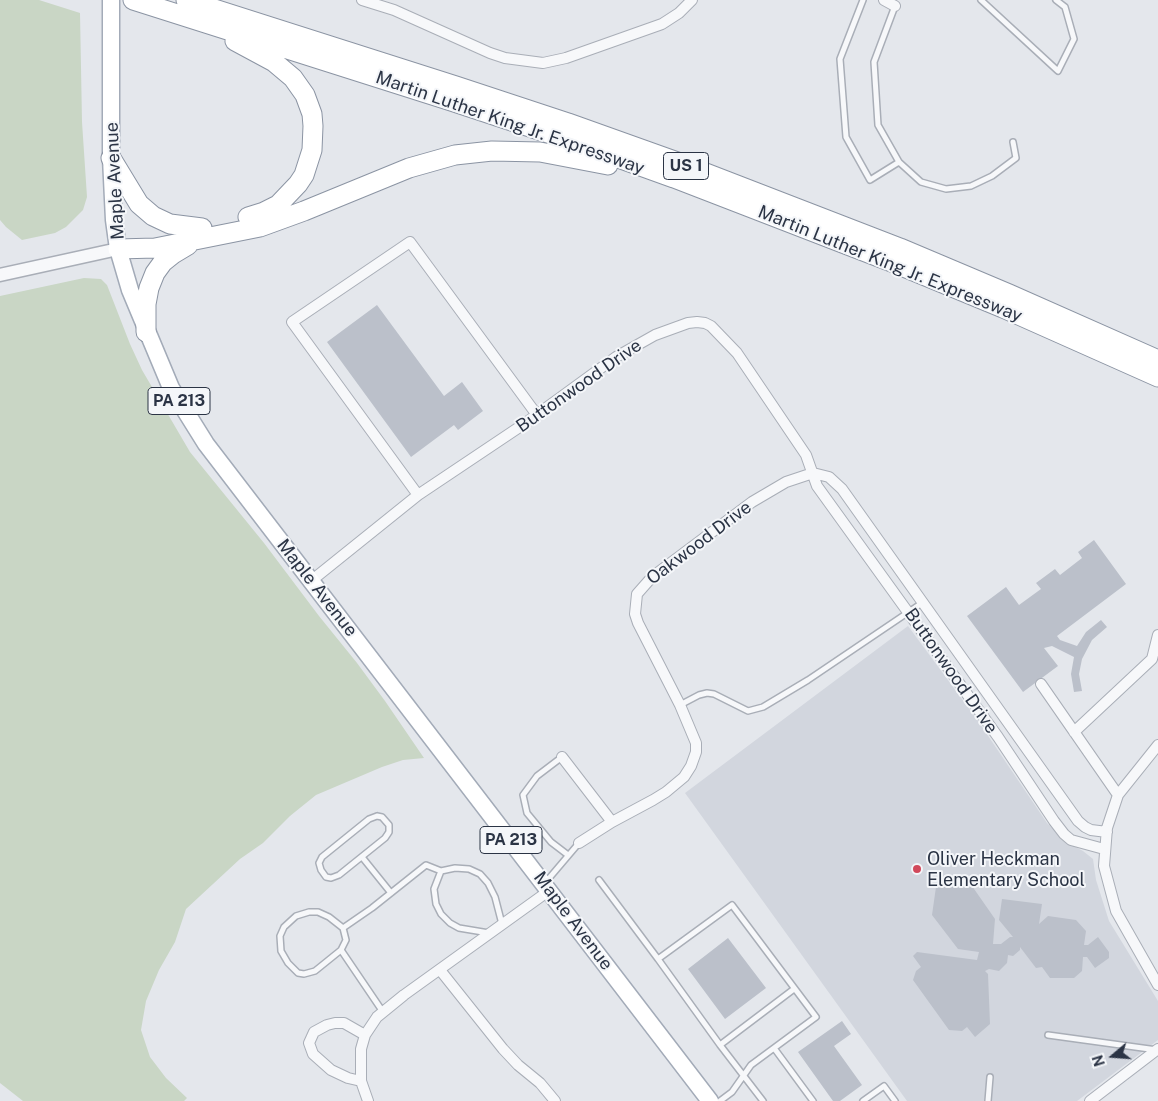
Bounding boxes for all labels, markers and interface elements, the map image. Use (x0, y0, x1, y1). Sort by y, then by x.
street label: Martin Luther King Jr. Expressway (373, 67, 647, 179)
street label: Maple Avenue (101, 122, 129, 240)
road number: US 1 (664, 153, 708, 180)
street label: Martin Luther King Jr. Expressway (755, 201, 1025, 327)
street label: Buttonwood Drive (512, 335, 646, 437)
road number: PA 213 (148, 388, 210, 414)
street label: Oakwood Drive (642, 497, 756, 589)
street label: Maple Avenue (272, 535, 362, 641)
street label: Buttonwood Drive (900, 604, 1002, 738)
road number: PA 213 (480, 826, 542, 854)
place label: Oliver Heckman Elementary School (927, 848, 1085, 891)
marker: Oliver Heckman Elementary School (911, 863, 923, 875)
street label: Maple Avenue (529, 867, 617, 975)
north arrow (1088, 1031, 1138, 1081)
text: N (1089, 1053, 1108, 1068)

